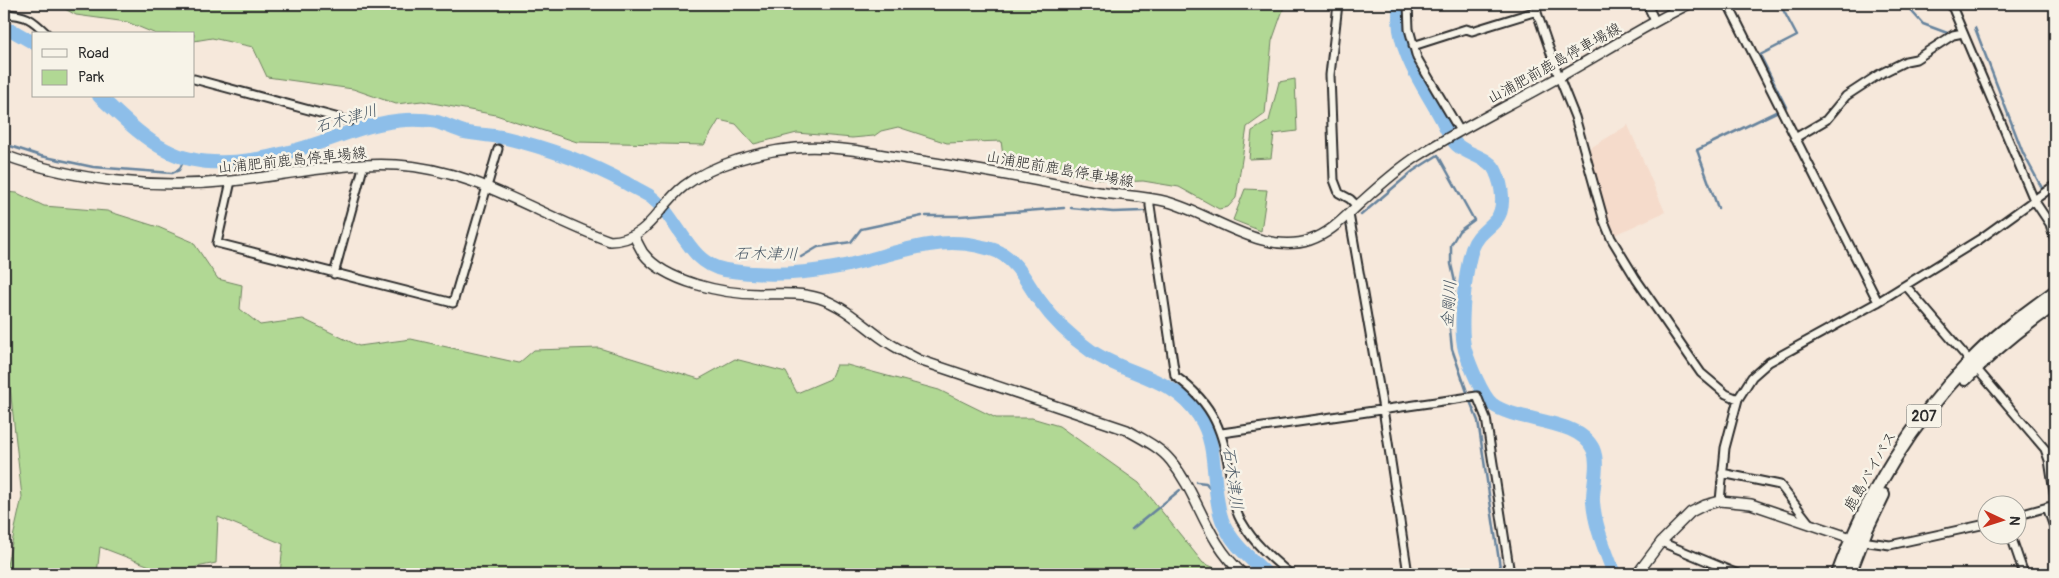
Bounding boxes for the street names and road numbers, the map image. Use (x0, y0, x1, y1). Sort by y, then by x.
street label: 山浦肥前鹿島停車場線 (1484, 19, 1624, 108)
street label: 山浦肥前鹿島停車場線 (216, 143, 368, 178)
street label: 山浦肥前鹿島停車場線 (984, 147, 1135, 192)
road number: 207 (1906, 404, 1942, 428)
street label: 鹿島バイパス (1840, 428, 1901, 515)

